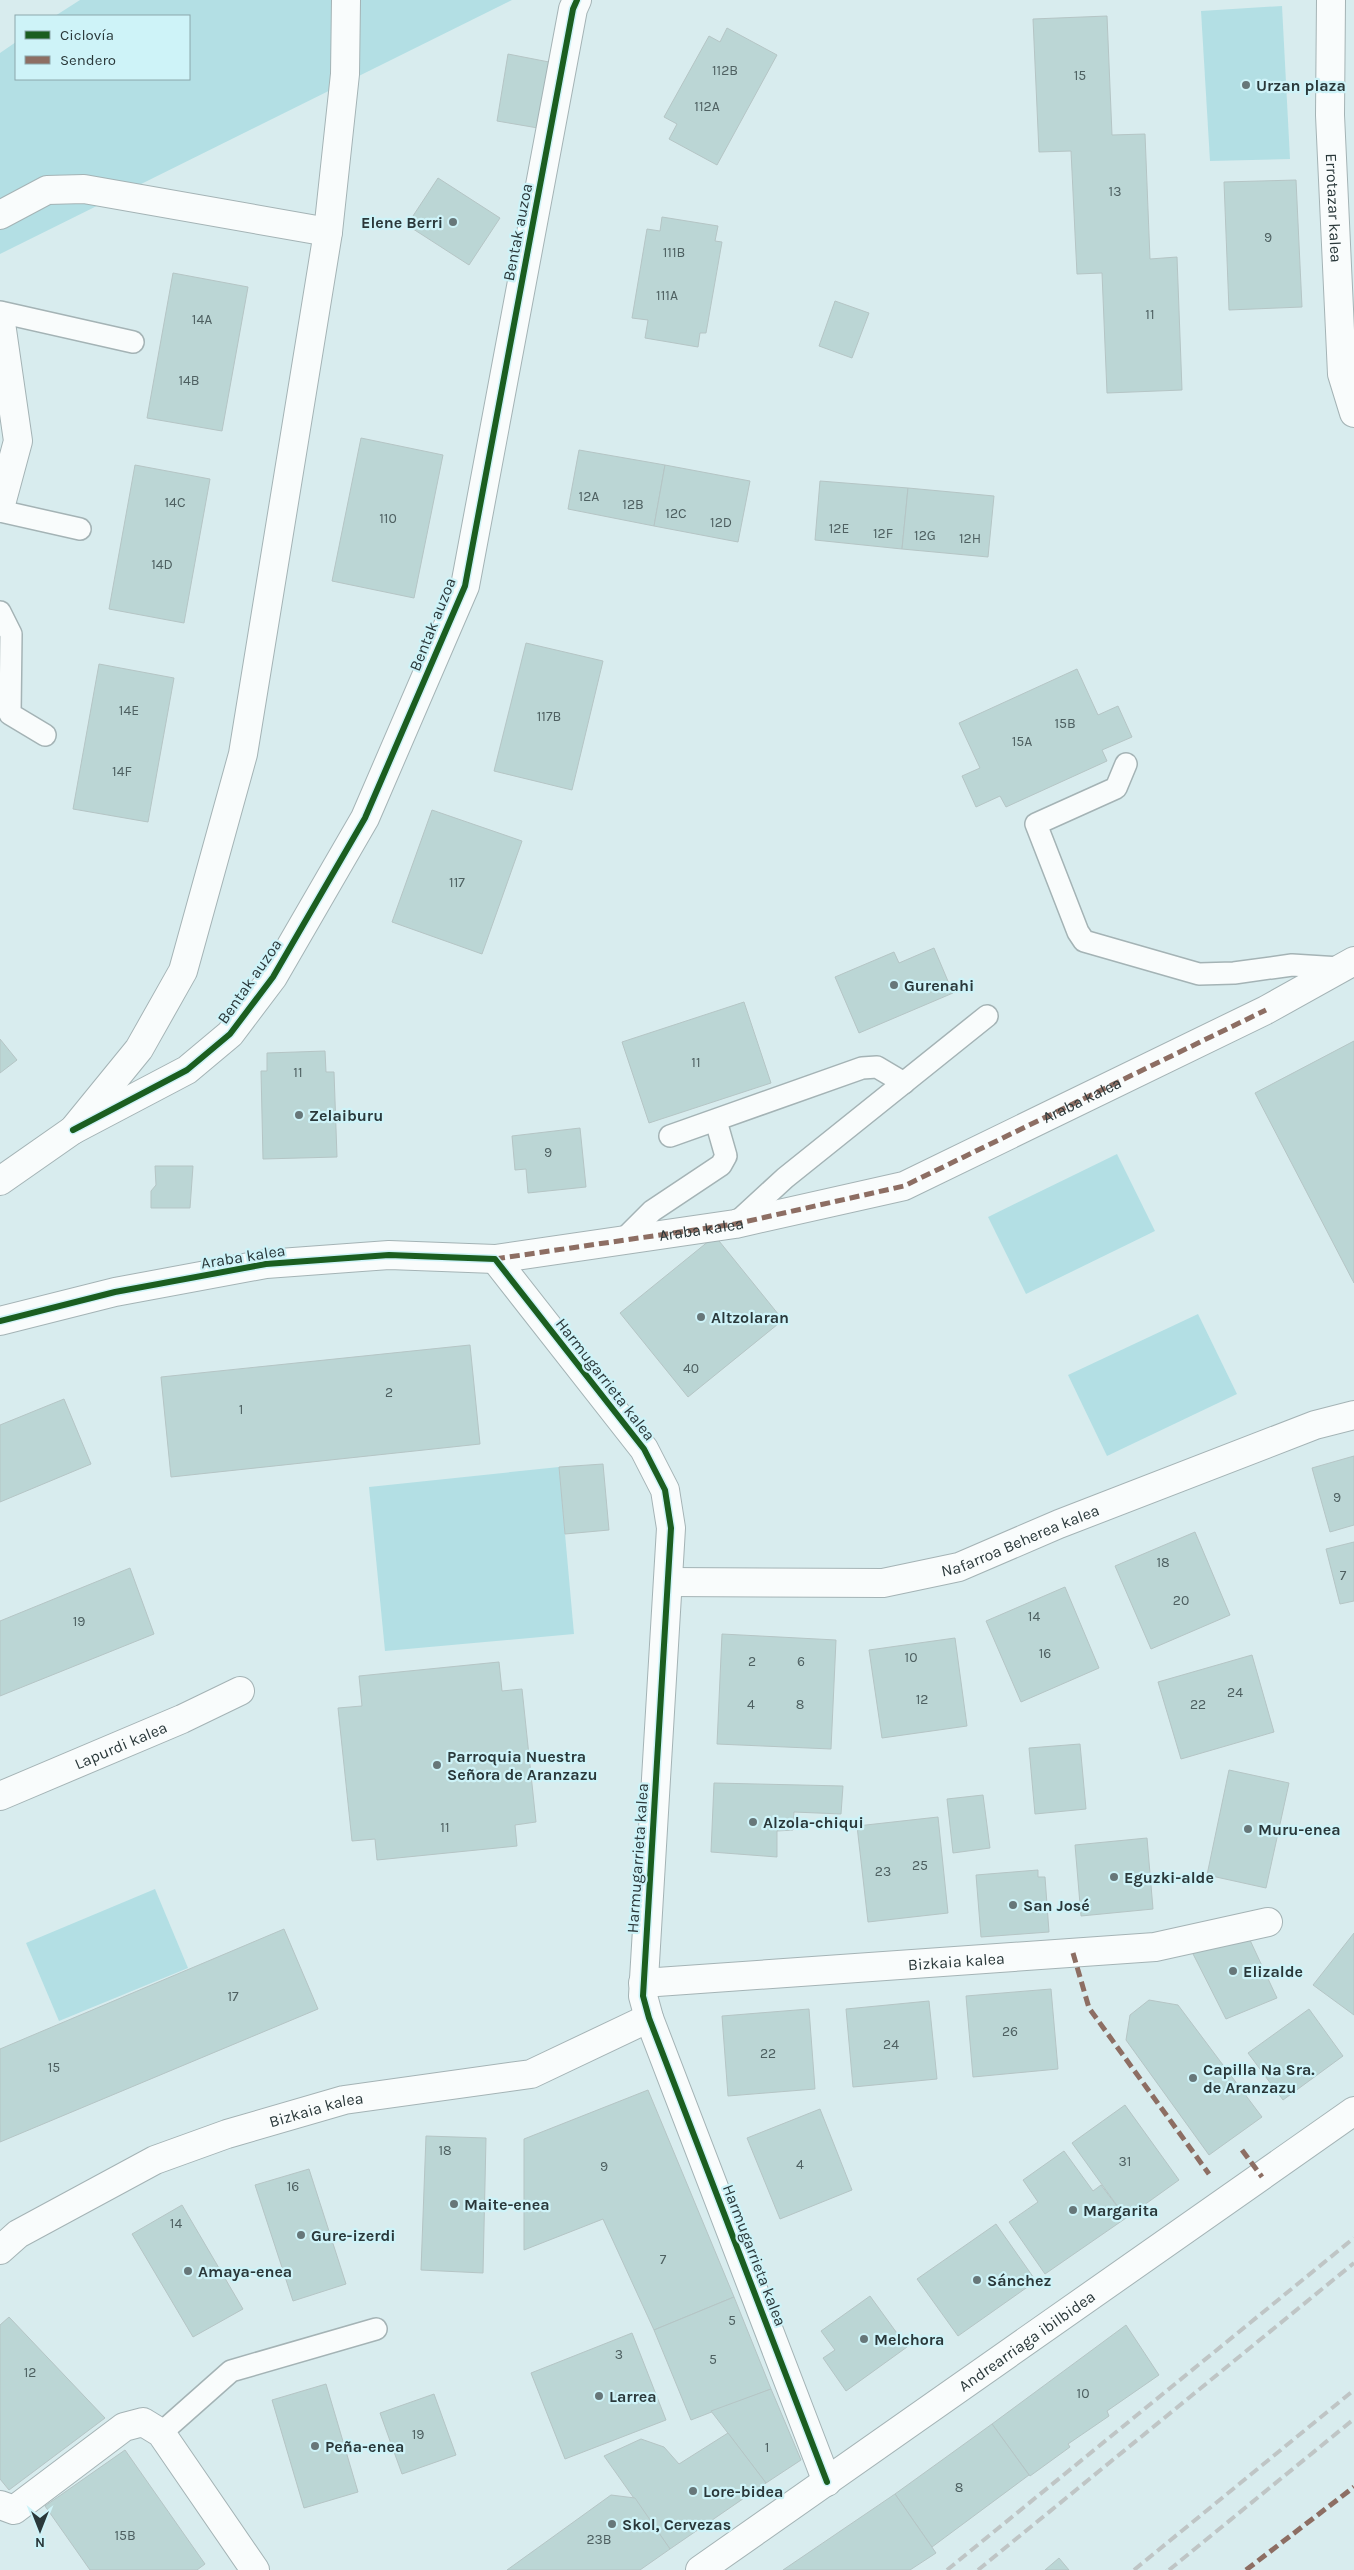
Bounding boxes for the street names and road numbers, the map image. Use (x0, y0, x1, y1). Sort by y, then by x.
street label: Errotazar kalea (1322, 153, 1346, 263)
street label: Bentak auzoa (499, 182, 536, 283)
street label: Bentak auzoa (405, 575, 460, 674)
street label: Bentak auzoa (213, 935, 286, 1027)
street label: Araba kalea (1039, 1073, 1124, 1127)
street label: Araba kalea (658, 1213, 746, 1245)
street label: Araba kalea (200, 1240, 287, 1273)
street label: Harmugarrieta kalea (552, 1314, 659, 1444)
street label: Nafarroa Beherea kalea (939, 1500, 1102, 1581)
street label: Lapurdi kalea (72, 1717, 170, 1773)
street label: Harmugarrieta kalea (623, 1782, 652, 1934)
street label: Bizkaia kalea (907, 1949, 1005, 1974)
street label: Bizkaia kalea (267, 2088, 364, 2131)
street label: Harmugarrieta kalea (719, 2182, 790, 2329)
street label: Andrearriaga ibilbidea (955, 2287, 1099, 2396)

